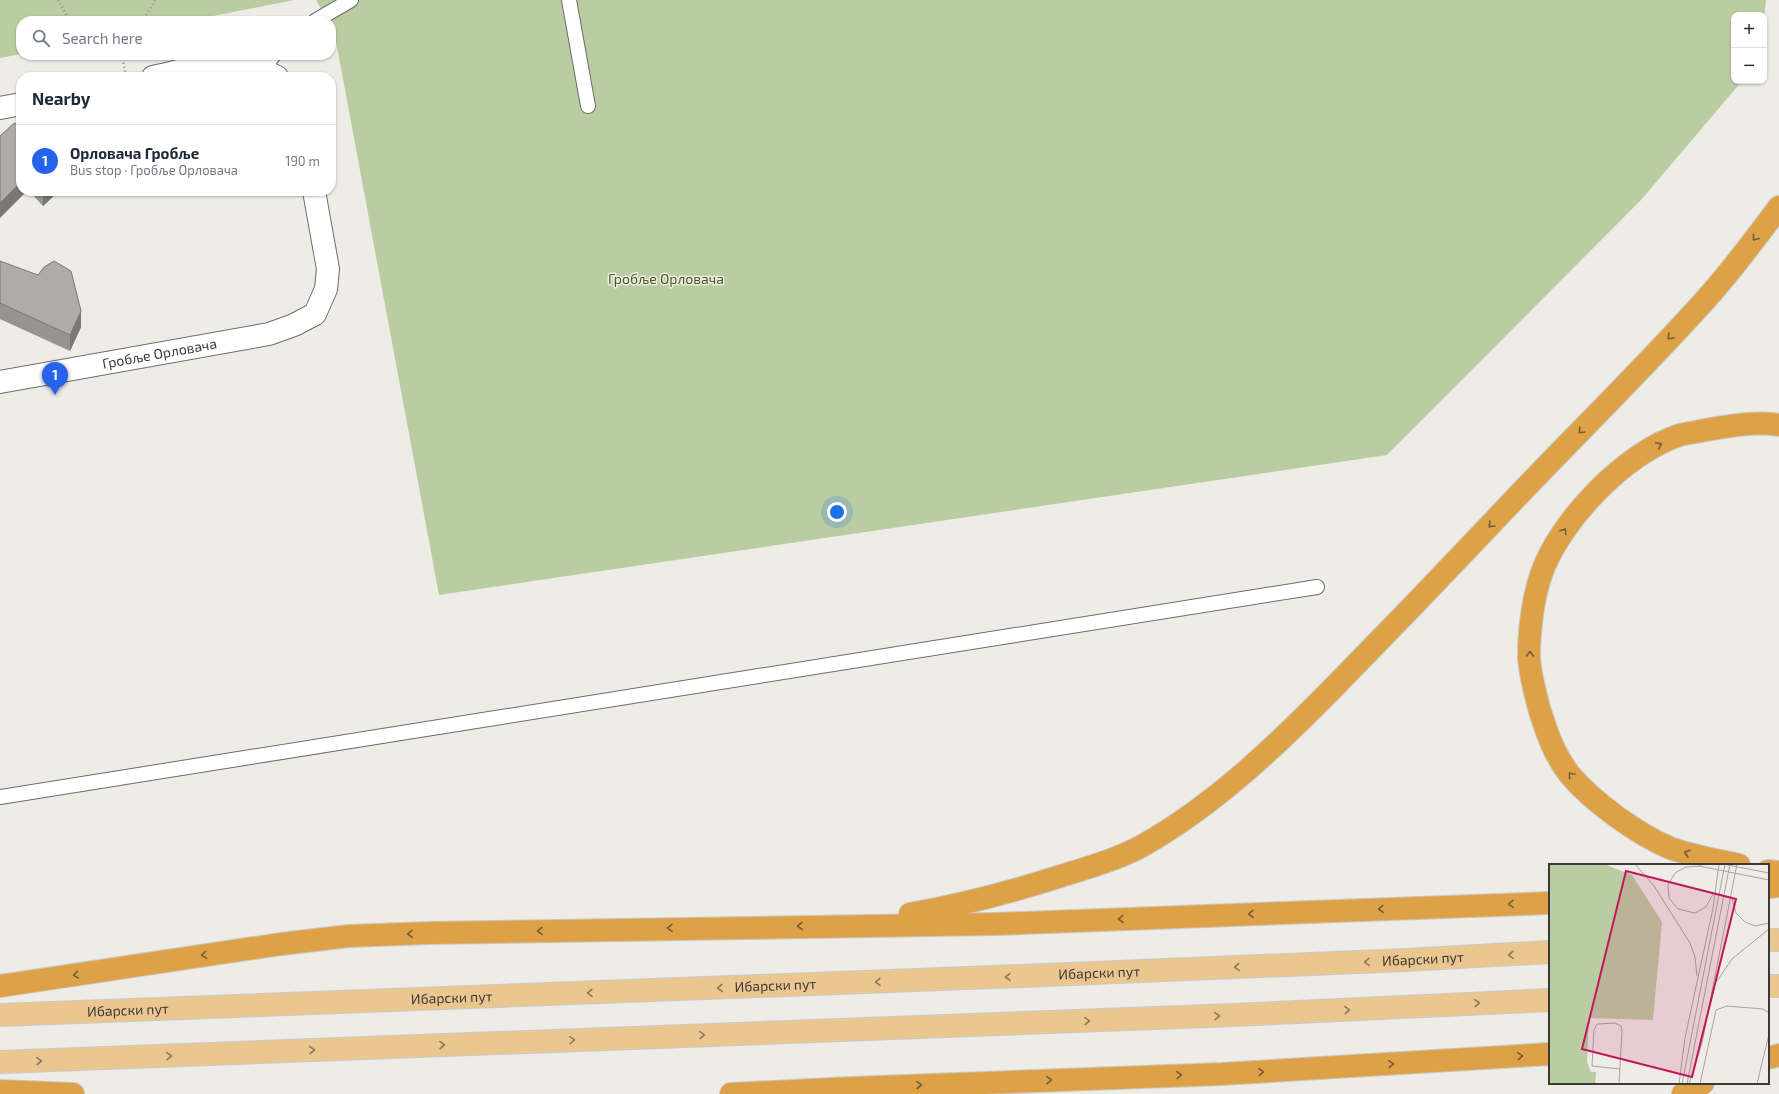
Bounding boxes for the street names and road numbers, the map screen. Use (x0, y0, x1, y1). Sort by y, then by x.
street label: Гробље Орловача (101, 334, 218, 372)
street label: Ибарски пут (1382, 948, 1464, 969)
street label: Ибарски пут (1058, 962, 1141, 983)
street label: Ибарски пут (734, 975, 817, 995)
street label: Ибарски пут (410, 987, 493, 1007)
street label: Ибарски пут (87, 1000, 169, 1020)

